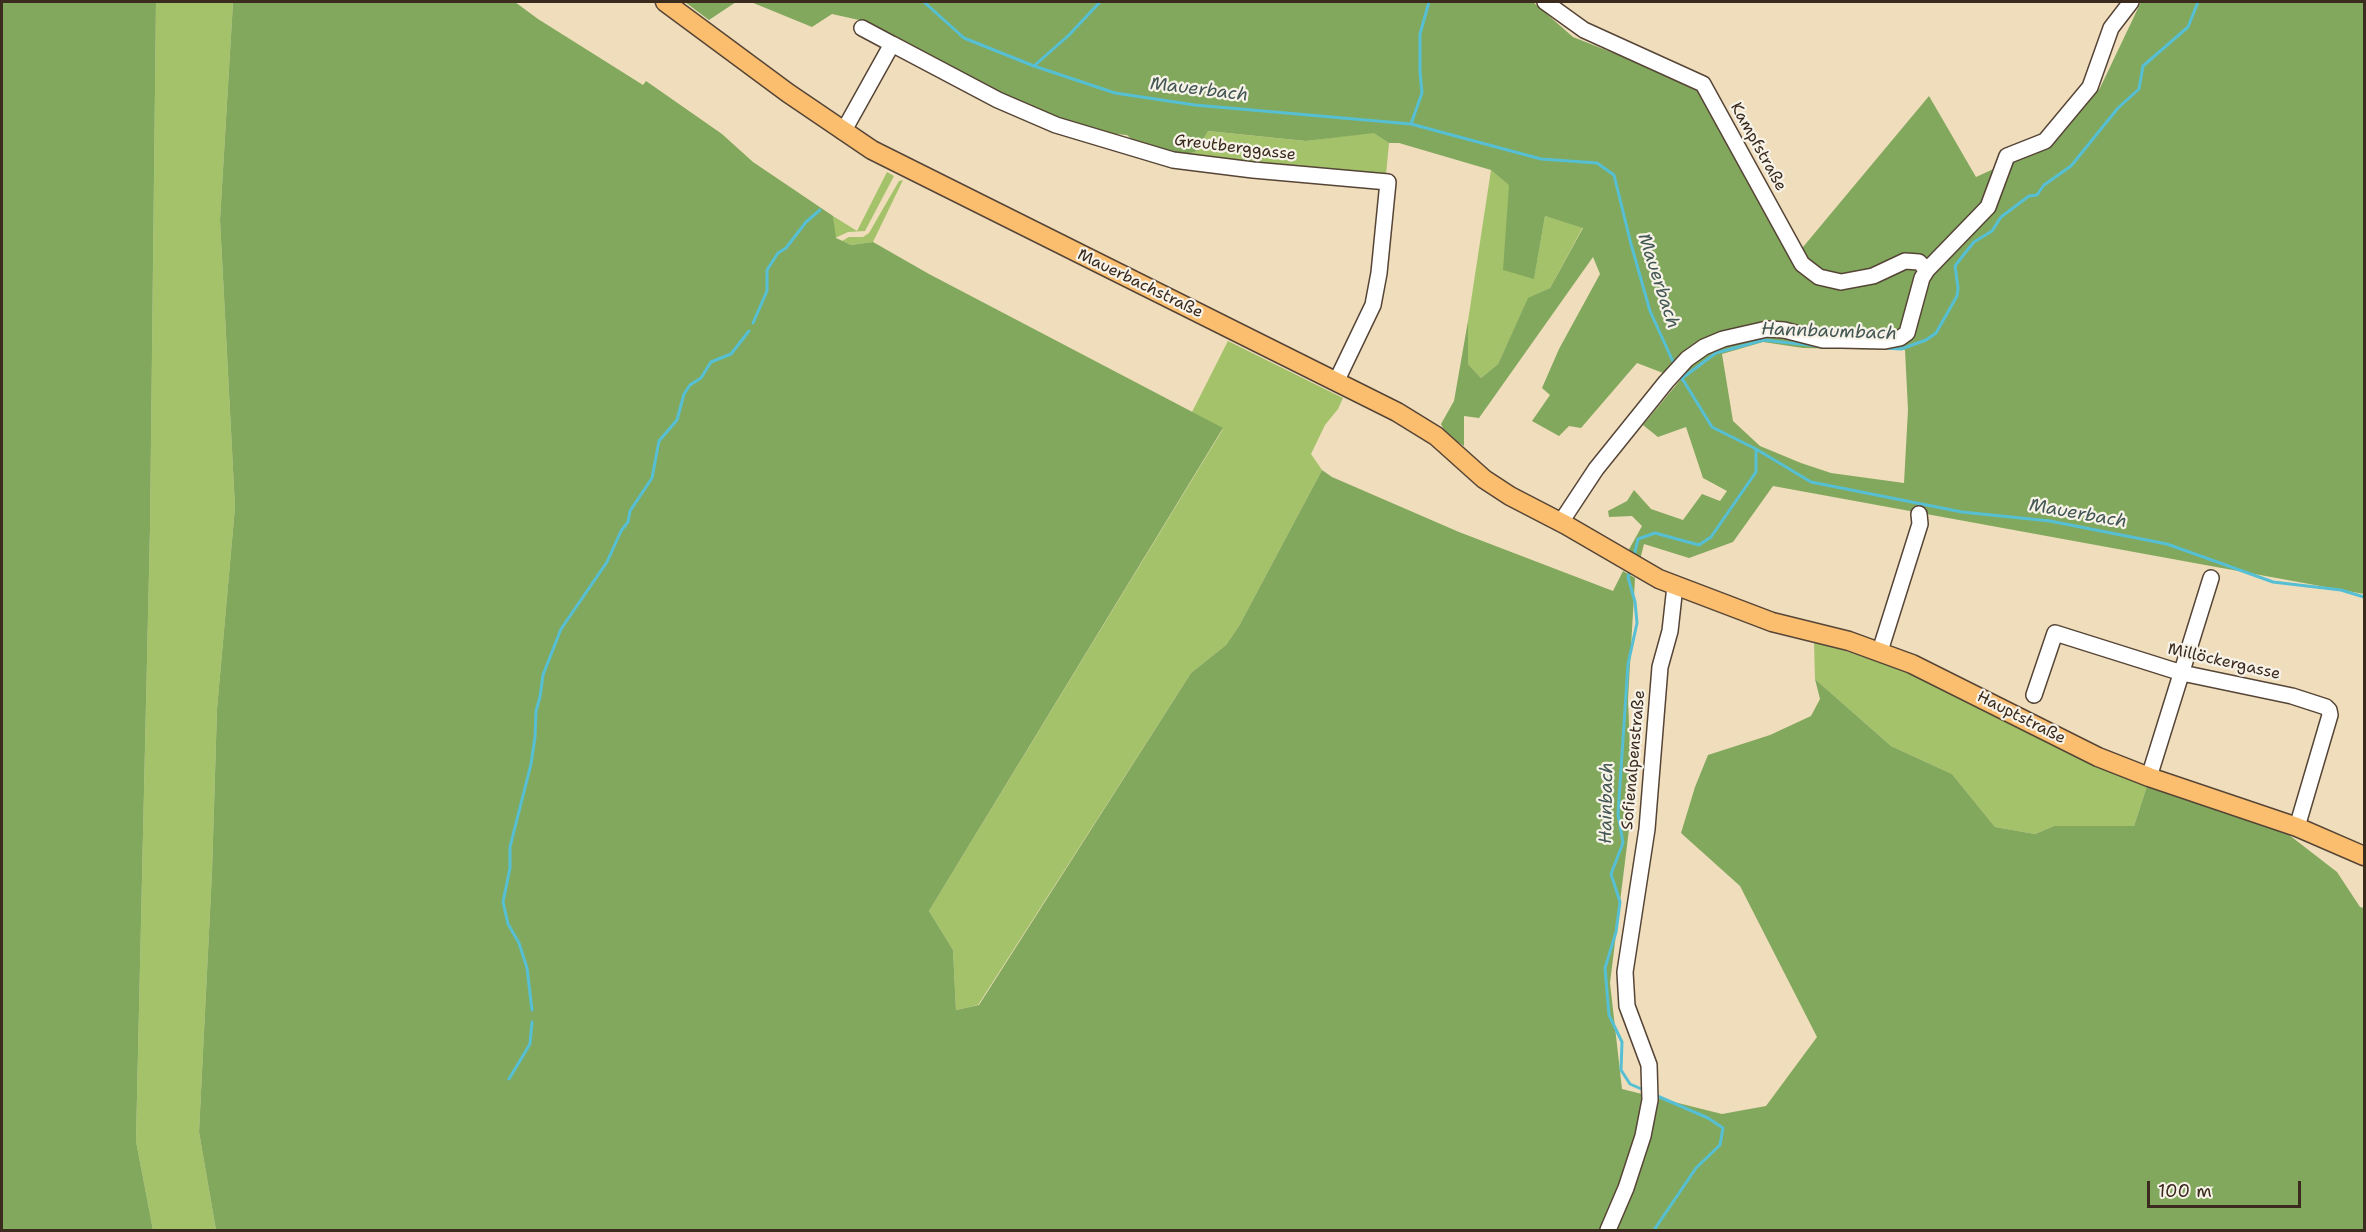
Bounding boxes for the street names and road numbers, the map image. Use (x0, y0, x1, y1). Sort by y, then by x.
street label: Kampfstraße (1726, 99, 1790, 195)
street label: Greutberggasse (1173, 131, 1297, 165)
street label: Mauerbachstraße (1074, 245, 1206, 323)
street label: Millöckergasse (2166, 640, 2282, 684)
street label: Hauptstraße (1974, 687, 2068, 749)
street label: Sofienalpenstraße (1618, 689, 1650, 831)

